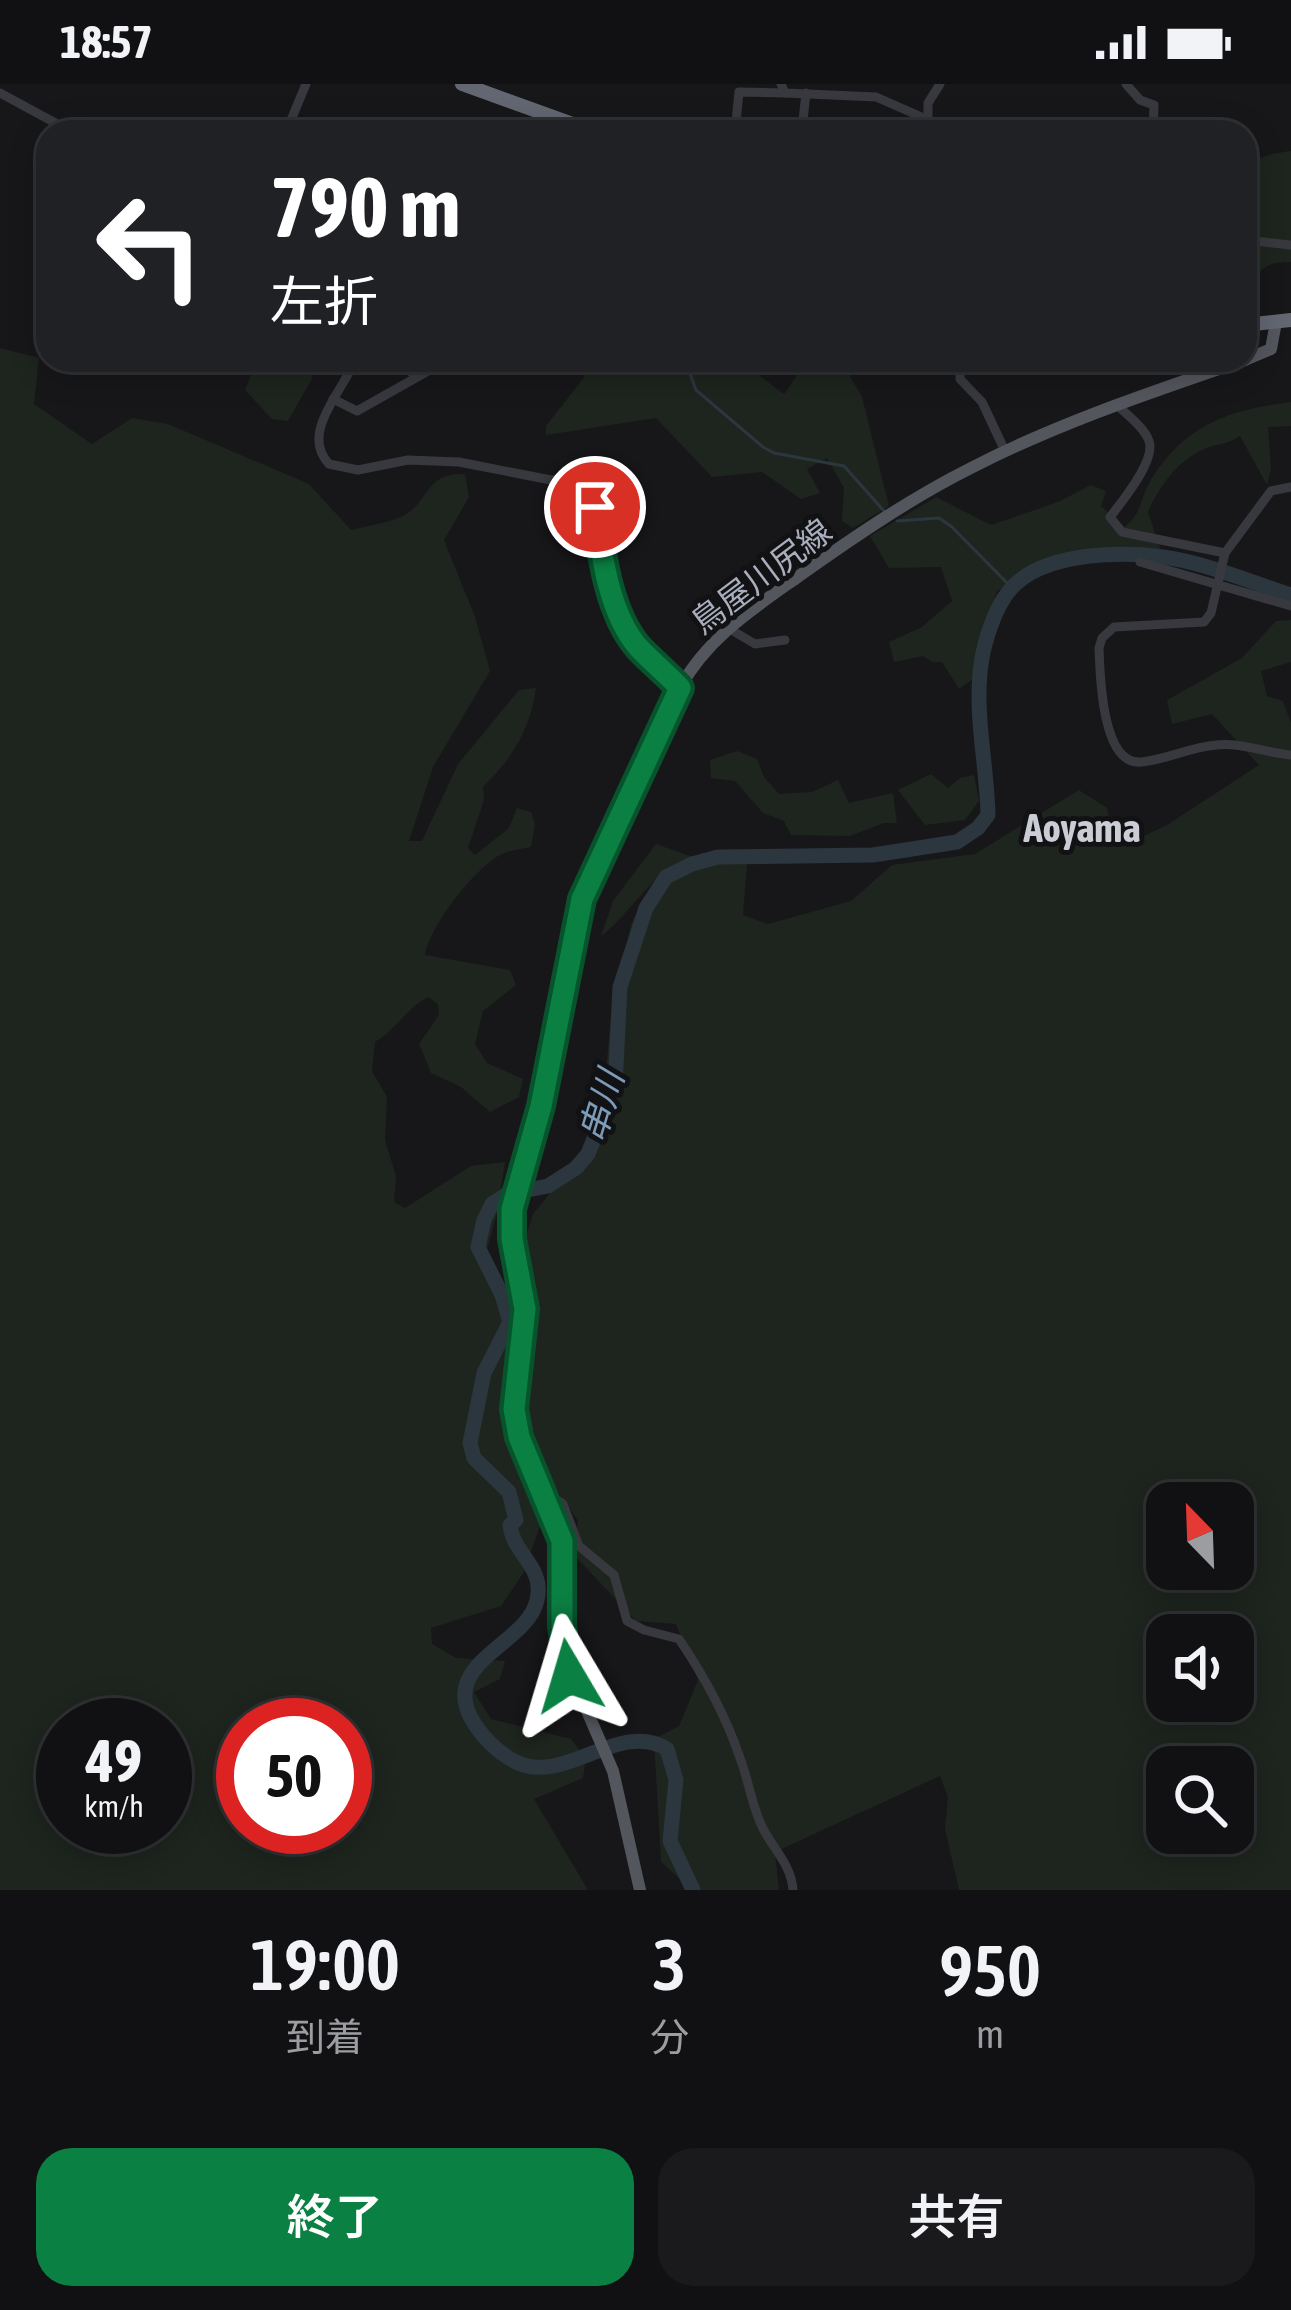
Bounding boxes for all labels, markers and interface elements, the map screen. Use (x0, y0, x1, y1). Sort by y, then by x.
text: 18:57 (60, 16, 153, 68)
text: 790 m (270, 159, 460, 255)
icon: left (72, 168, 228, 324)
text: 左折 (270, 271, 378, 332)
pin (544, 456, 646, 558)
icon: arrive (562, 474, 628, 540)
street label: 鳥屋川尻線 (684, 511, 838, 641)
district label: Aoyama (1022, 806, 1141, 850)
water label: 串川 (570, 1062, 633, 1147)
north arrow (1146, 1482, 1254, 1590)
map controls (1146, 1482, 1254, 1854)
position arrow (506, 1613, 632, 1739)
button: sound (1146, 1614, 1254, 1722)
speed limit sign: 50 (216, 1698, 372, 1854)
text: 49 (86, 1726, 142, 1795)
button: search (1146, 1746, 1254, 1854)
text: km/h (84, 1789, 144, 1823)
text: 19:00 (250, 1923, 400, 2005)
text: 3 (653, 1923, 686, 2005)
text: 950 (939, 1929, 1041, 2011)
text: m (976, 2012, 1004, 2056)
text: 到着 (286, 2015, 364, 2059)
text: 分 (650, 2015, 689, 2059)
button: 終了 (36, 2148, 634, 2286)
button: 共有 (658, 2148, 1255, 2286)

